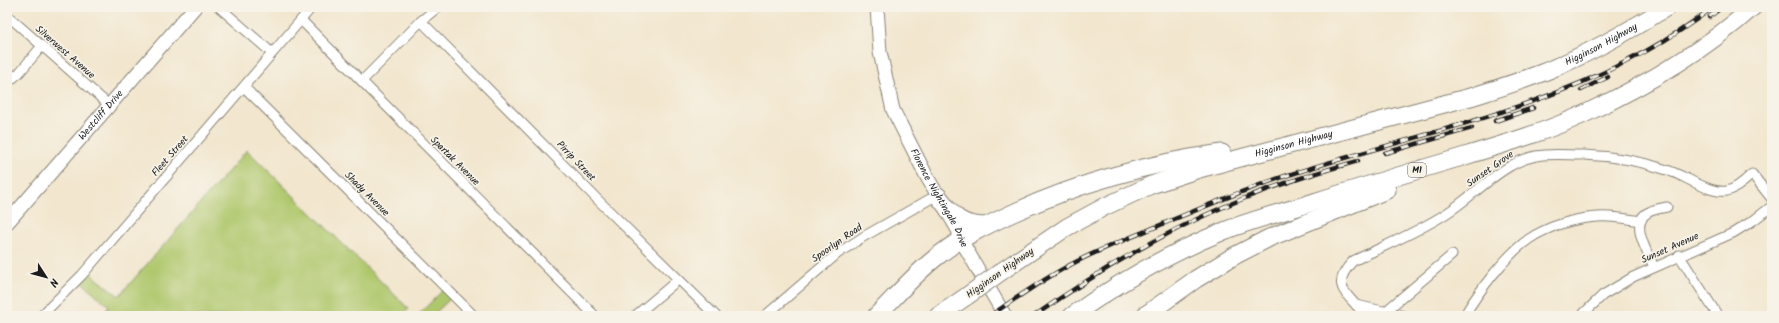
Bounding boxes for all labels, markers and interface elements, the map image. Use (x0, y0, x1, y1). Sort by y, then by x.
street label: Higginson Highway (1562, 19, 1641, 70)
street label: Silverwest Avenue (31, 21, 99, 83)
street label: Westcliff Drive (74, 86, 128, 144)
street label: Higginson Highway (1253, 126, 1335, 162)
street label: Fleet Street (148, 132, 192, 180)
street label: Spartak Avenue (426, 132, 484, 190)
street label: Pirrip Street (553, 137, 600, 185)
street label: Florence Nightingale Drive (906, 146, 972, 251)
street label: Sunset Grove (1463, 146, 1517, 191)
road number: M1 (1408, 163, 1426, 177)
street label: Shady Avenue (341, 168, 394, 221)
street label: Spoorlyn Road (808, 219, 867, 266)
street label: Sunset Avenue (1639, 228, 1702, 268)
street label: Higginson Highway (963, 243, 1037, 302)
north arrow (26, 257, 66, 297)
text: N (44, 274, 63, 290)

